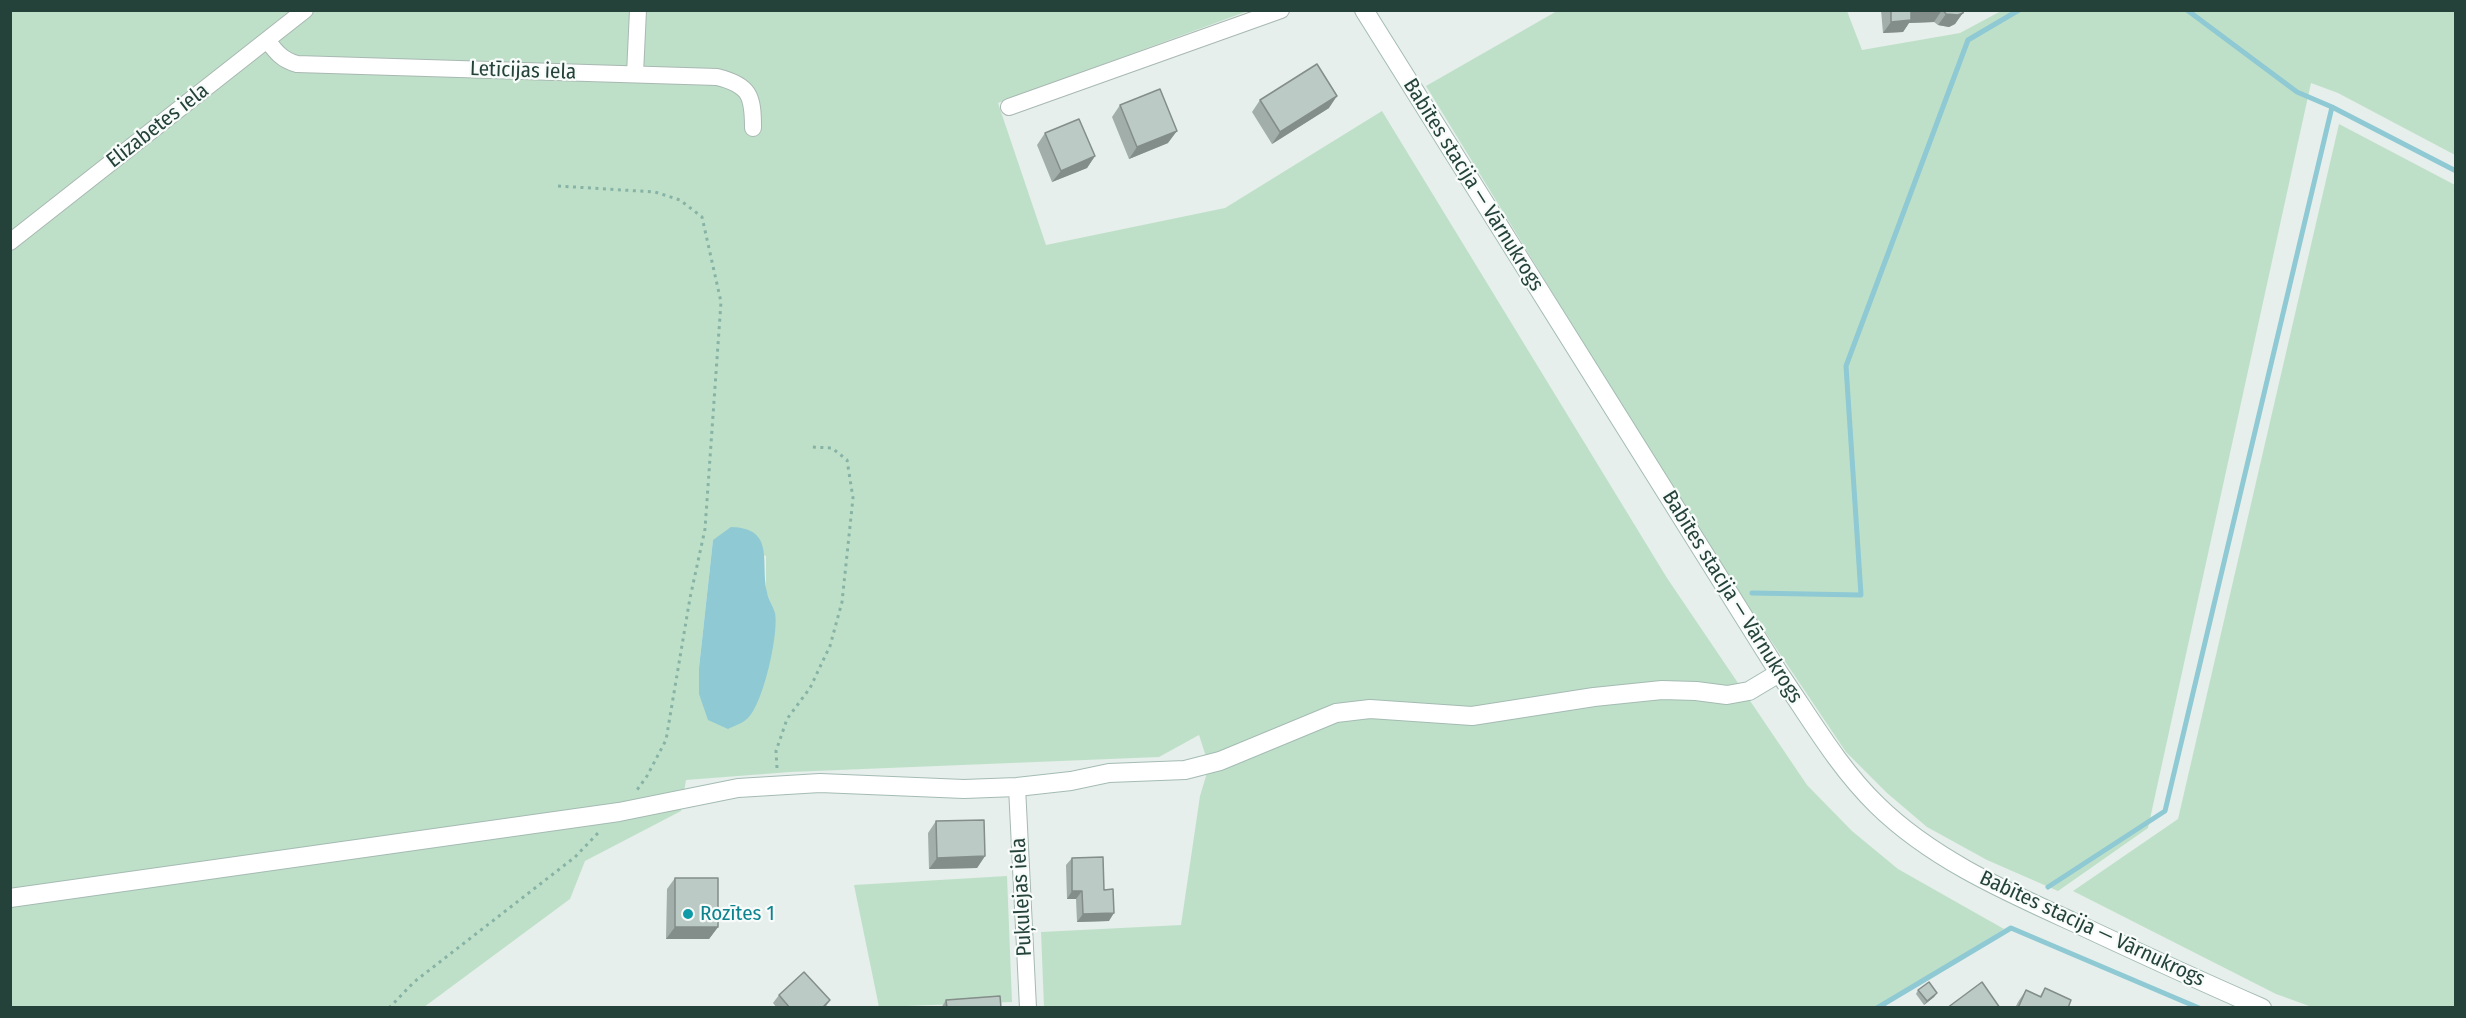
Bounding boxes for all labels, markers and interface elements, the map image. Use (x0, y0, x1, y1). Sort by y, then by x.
street label: Letīcijas iela (469, 57, 577, 85)
street label: Babītes stacija — Vārnukrogs (1397, 74, 1549, 296)
street label: Elizabetes iela (102, 78, 214, 174)
street label: Babītes stacija — Vārnukrogs (1656, 486, 1808, 708)
street label: Puķulejas iela (1006, 837, 1038, 957)
street label: Babītes stacija — Vārnukrogs (1975, 866, 2209, 992)
place label: Rozītes 1 (700, 901, 775, 927)
marker: Rozītes 1 (681, 907, 695, 921)

